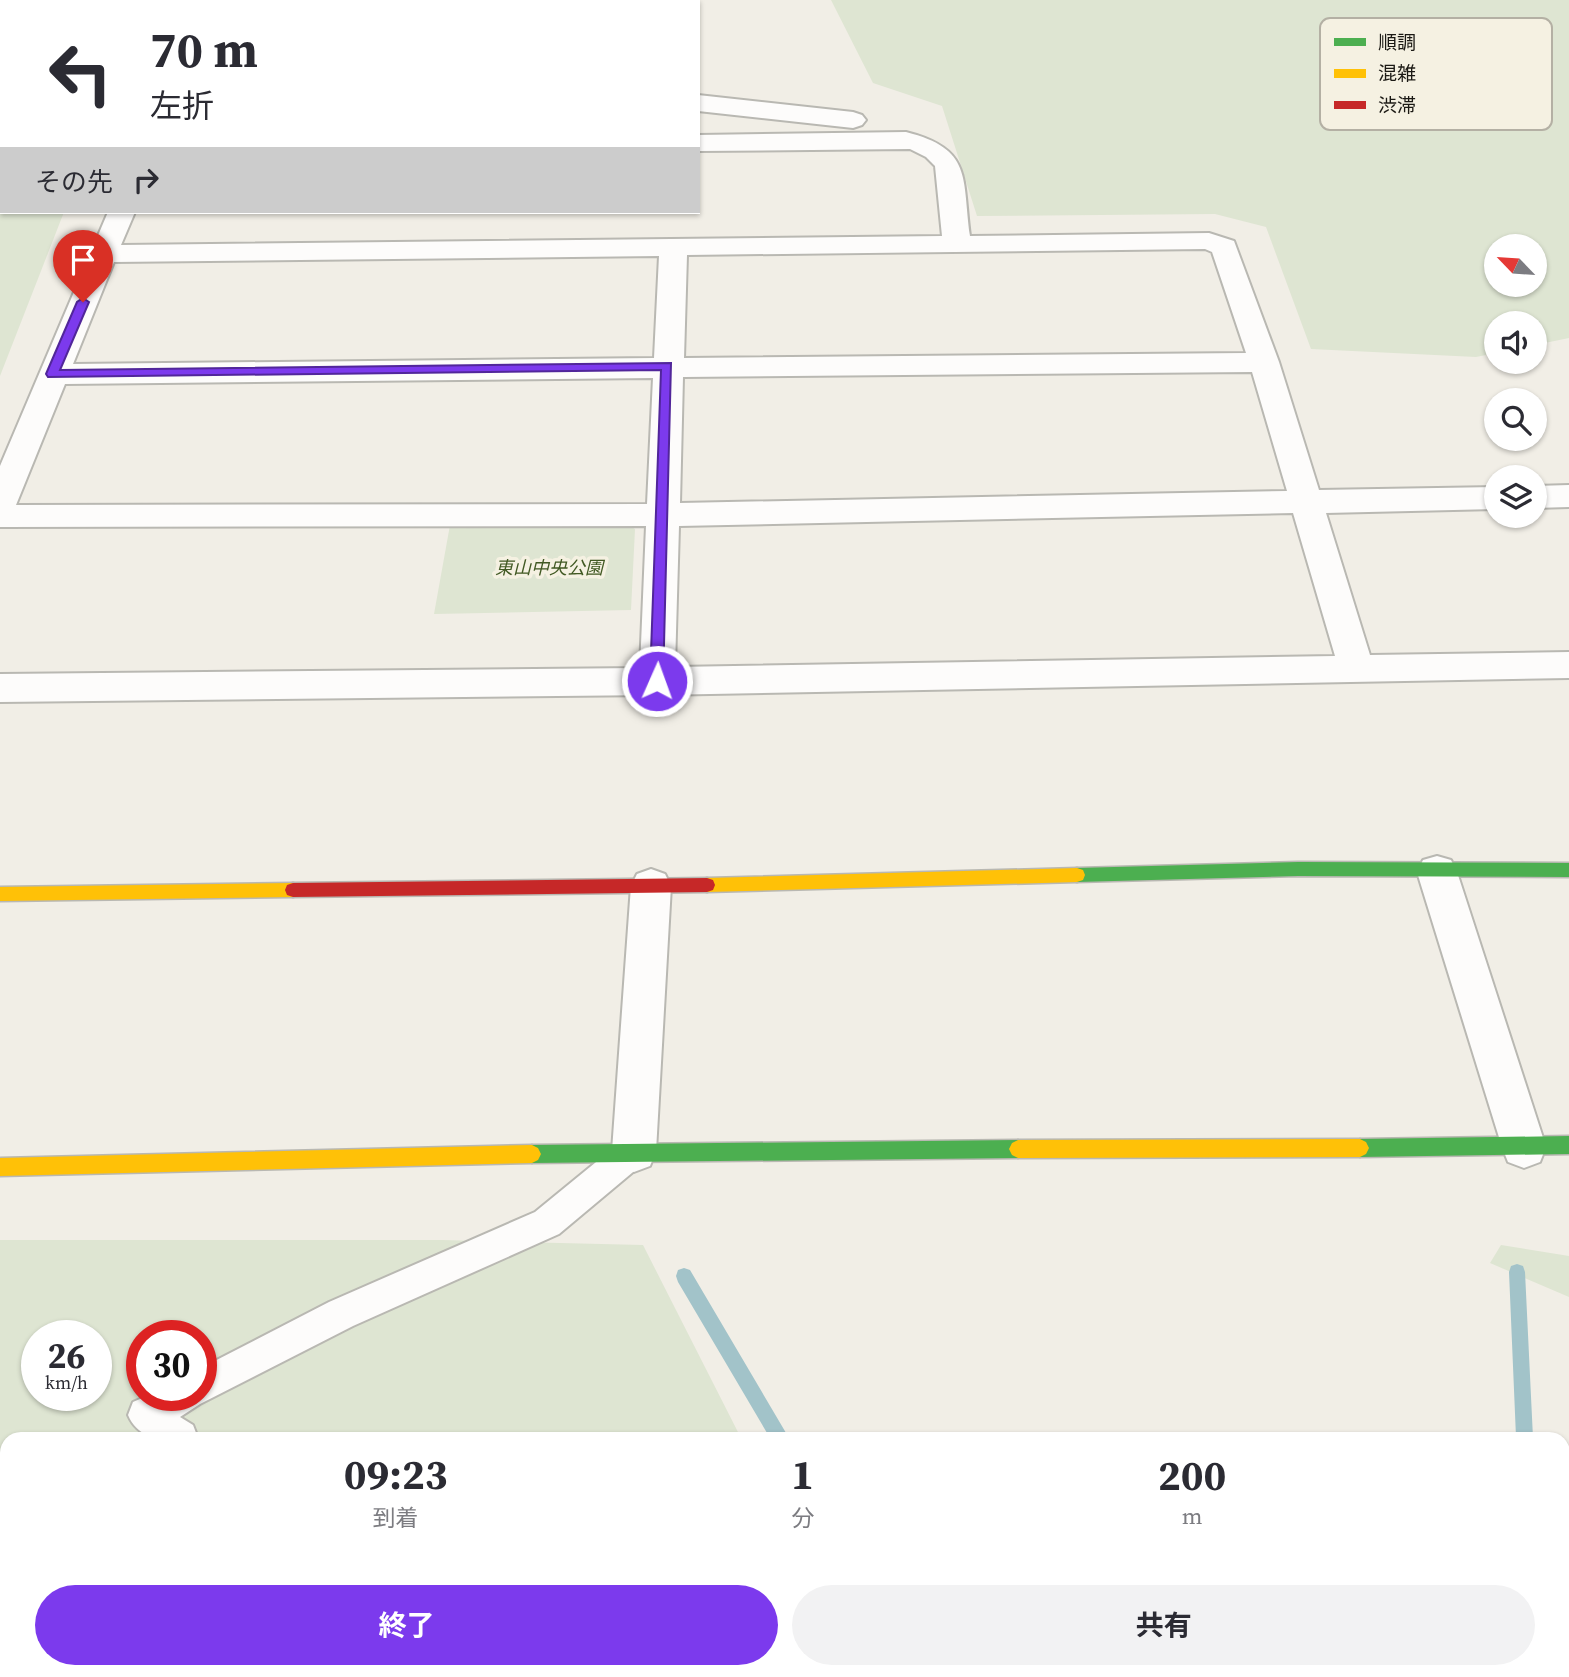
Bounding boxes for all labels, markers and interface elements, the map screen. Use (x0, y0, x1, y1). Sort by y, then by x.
text: 70 m (150, 16, 258, 83)
legend (1320, 18, 1552, 130)
icon: left (35, 28, 126, 119)
text: 順調 (1378, 29, 1416, 55)
text: 混雑 (1378, 60, 1416, 86)
text: 左折 (150, 84, 214, 128)
text: 渋滞 (1378, 92, 1416, 118)
icon: right (127, 161, 165, 199)
text: その先 (35, 164, 113, 200)
pin (53, 230, 113, 302)
north arrow (1484, 234, 1547, 298)
map controls (1484, 234, 1547, 528)
icon: arrive (64, 241, 102, 279)
button: sound (1484, 311, 1547, 374)
button: search (1484, 388, 1547, 451)
button: layers (1484, 465, 1547, 528)
park label: 東山中央公園 (495, 555, 606, 580)
position arrow (620, 644, 694, 718)
speed limit sign: 30 (126, 1320, 217, 1411)
text: 26 (48, 1332, 85, 1380)
text: km/h (45, 1370, 88, 1395)
text: 09:23 (344, 1445, 447, 1503)
text: 1 (791, 1445, 814, 1503)
text: 200 (1158, 1446, 1226, 1504)
text: m (1182, 1500, 1202, 1532)
text: 到着 (373, 1502, 419, 1534)
text: 分 (791, 1502, 814, 1534)
button: 終了 (35, 1585, 778, 1665)
button: 共有 (792, 1585, 1535, 1665)

